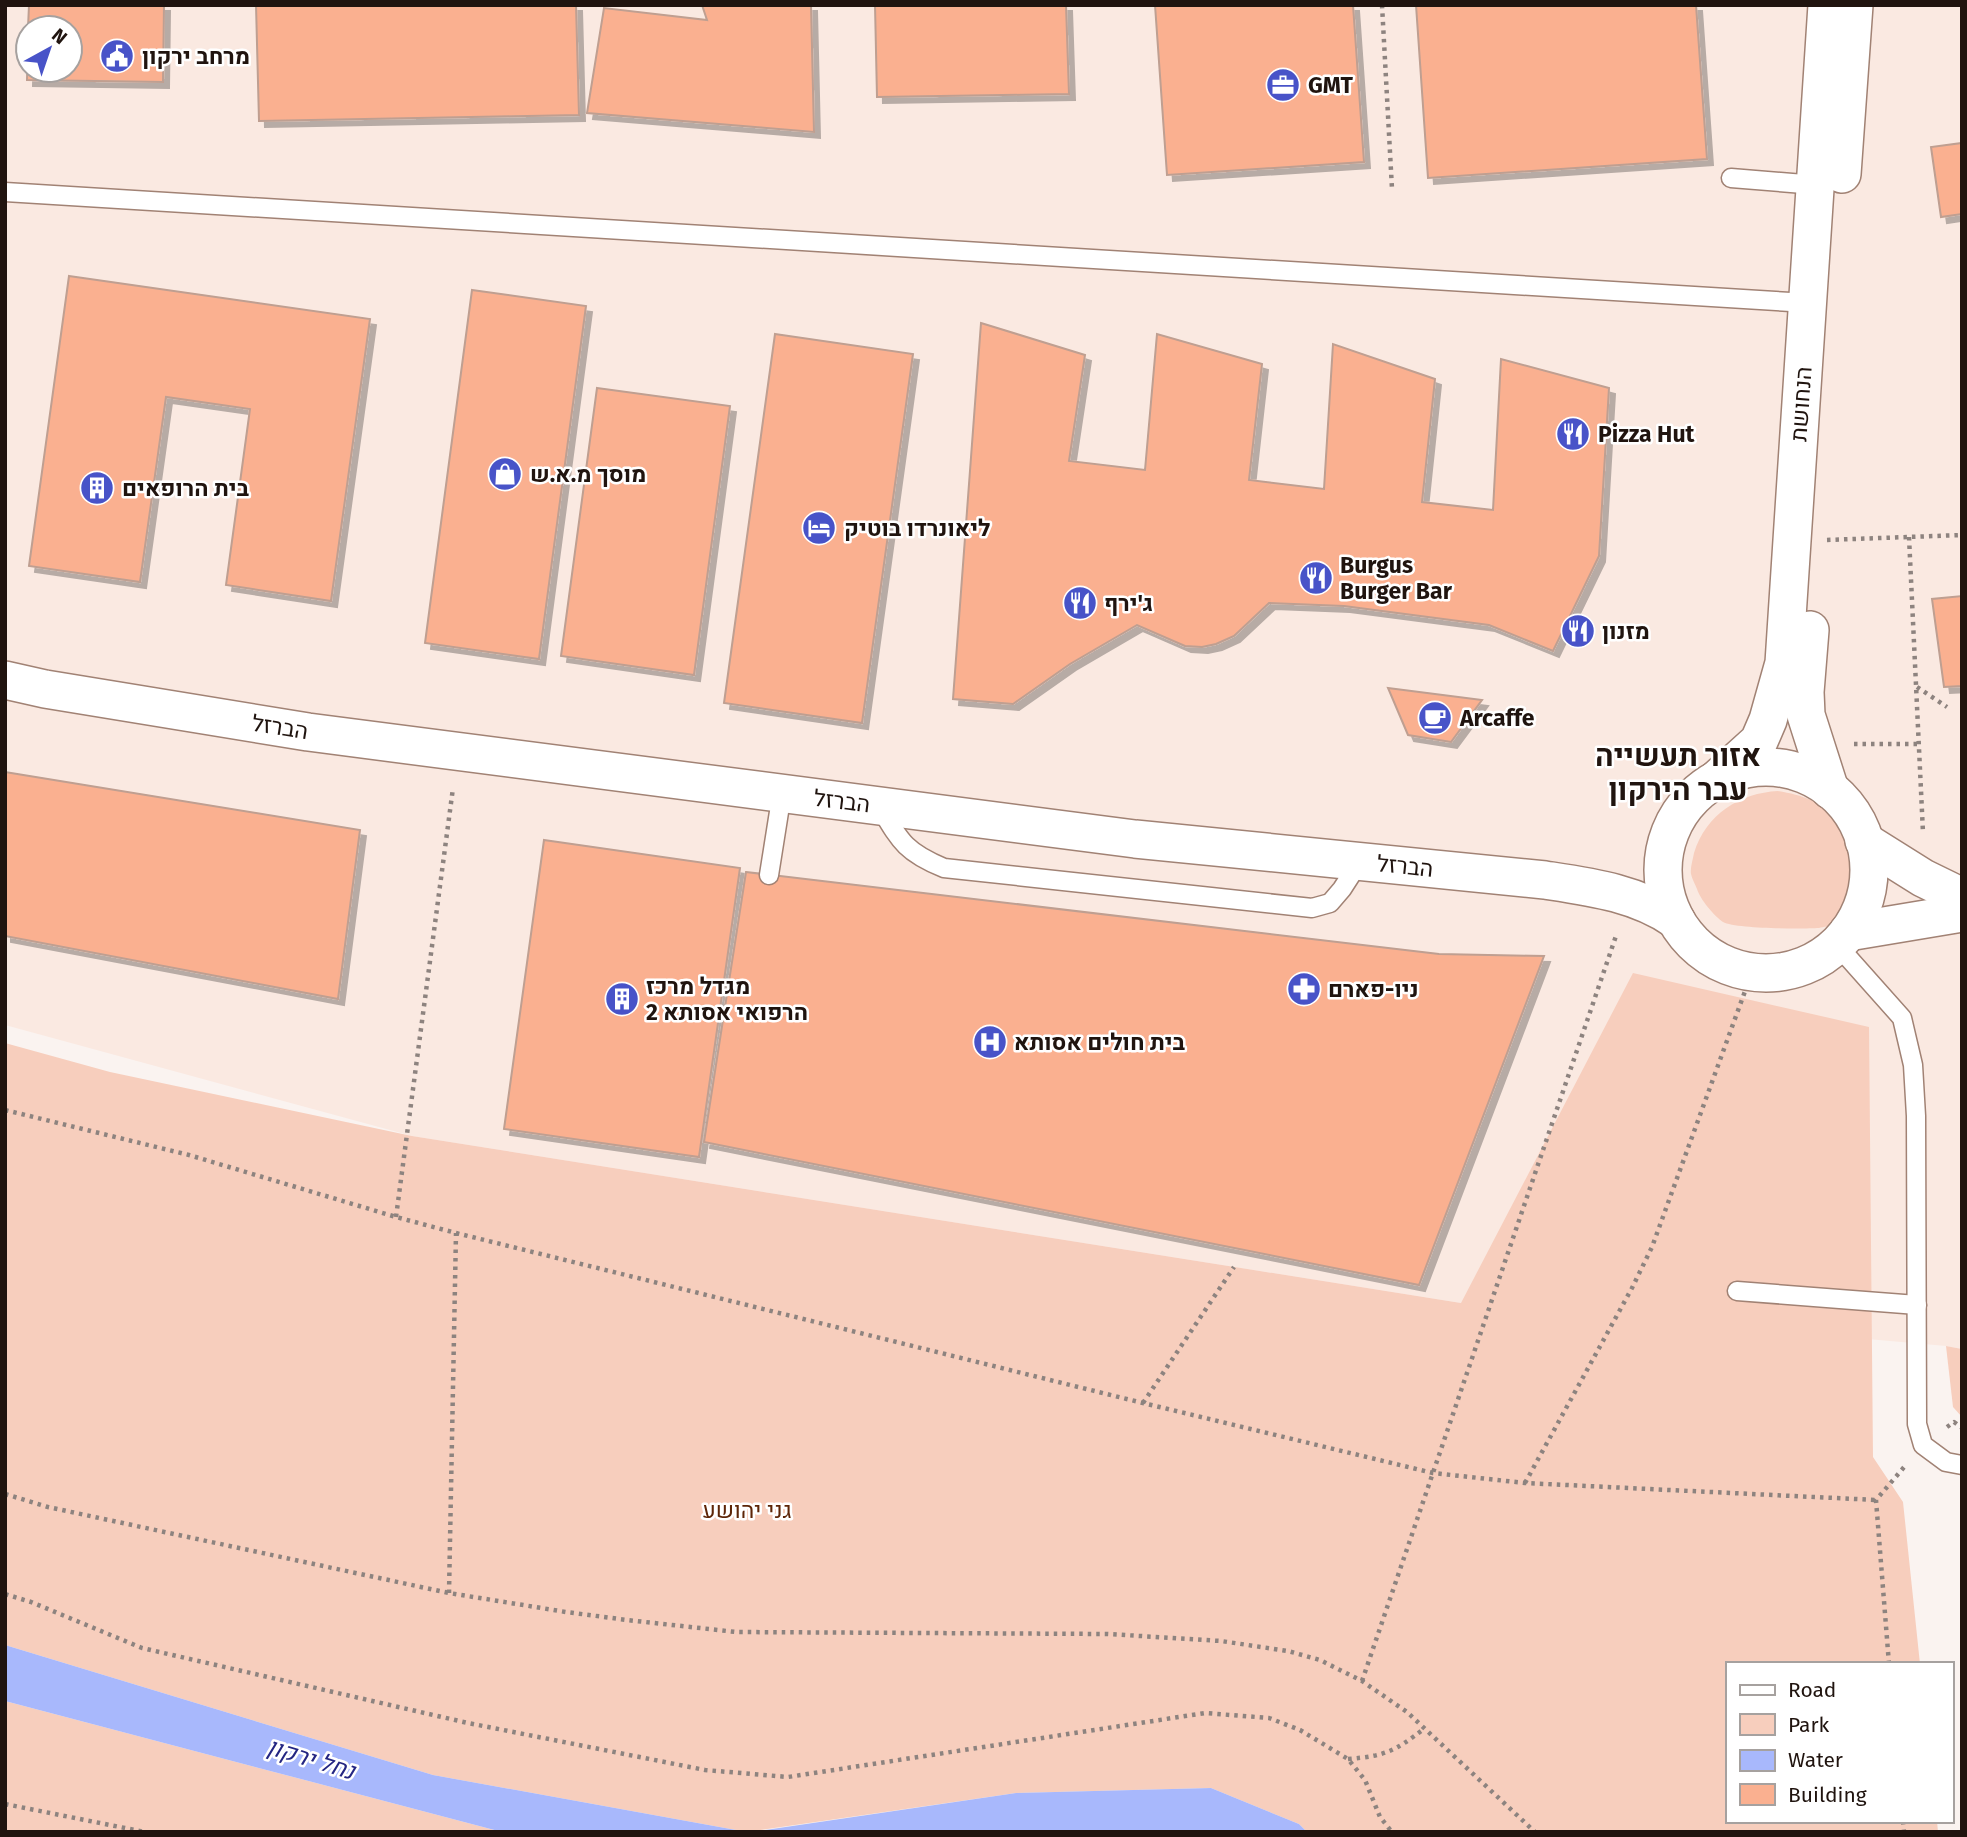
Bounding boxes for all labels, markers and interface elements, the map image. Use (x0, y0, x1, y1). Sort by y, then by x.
north arrow (14, 14, 84, 84)
text: N (47, 23, 72, 49)
public building icon: מרחב ירקון (98, 37, 136, 75)
place label: מרחב ירקון (142, 42, 250, 70)
office icon: GMT (1264, 66, 1302, 104)
place label: GMT (1308, 71, 1353, 99)
street label: הנחושת (1784, 365, 1818, 443)
restaurant icon: Pizza Hut (1554, 415, 1592, 453)
place label: Pizza Hut (1598, 420, 1696, 448)
shop icon: מוסך מ.א.ש (486, 455, 524, 493)
place label: מוסך מ.א.ש (530, 460, 646, 488)
building icon: בית הרופאים (78, 469, 116, 507)
place label: בית הרופאים (122, 474, 250, 502)
hotel icon: ליאונרדו בוטיק (800, 509, 838, 547)
place label: ליאונרדו בוטיק (844, 514, 990, 542)
place label: Burgus Burger Bar (1340, 551, 1453, 605)
restaurant icon: Burgus Burger Bar (1297, 559, 1335, 597)
restaurant icon: ג'ירף (1061, 584, 1099, 622)
place label: ג'ירף (1104, 589, 1153, 617)
restaurant icon: מזנון (1559, 612, 1597, 650)
place label: מזנון (1602, 617, 1650, 645)
cafe icon: Arcaffe (1416, 699, 1454, 737)
place label: Arcaffe (1459, 704, 1535, 732)
street label: הברזל (250, 709, 310, 745)
district label: אזור תעשייה עבר הירקון (1595, 738, 1761, 808)
street label: הברזל (812, 784, 872, 818)
street label: הברזל (1375, 849, 1435, 883)
pharmacy icon: ניו-פארם (1285, 970, 1323, 1008)
place label: מגדל מרכז הרפואי אסותא 2 (646, 972, 808, 1026)
place label: ניו-פארם (1328, 975, 1419, 1003)
building icon: מגדל מרכז הרפואי אסותא 2 (603, 980, 641, 1018)
hospital icon: בית חולים אסותא (971, 1023, 1009, 1061)
place label: בית חולים אסותא (1014, 1028, 1186, 1056)
park label: גני יהושע (702, 1496, 792, 1524)
legend (1726, 1662, 1953, 1823)
text: Road (1788, 1677, 1836, 1703)
text: Park (1788, 1712, 1830, 1738)
water label: נחל ירקון (264, 1732, 360, 1786)
text: Water (1788, 1747, 1843, 1773)
text: Building (1788, 1782, 1867, 1808)

